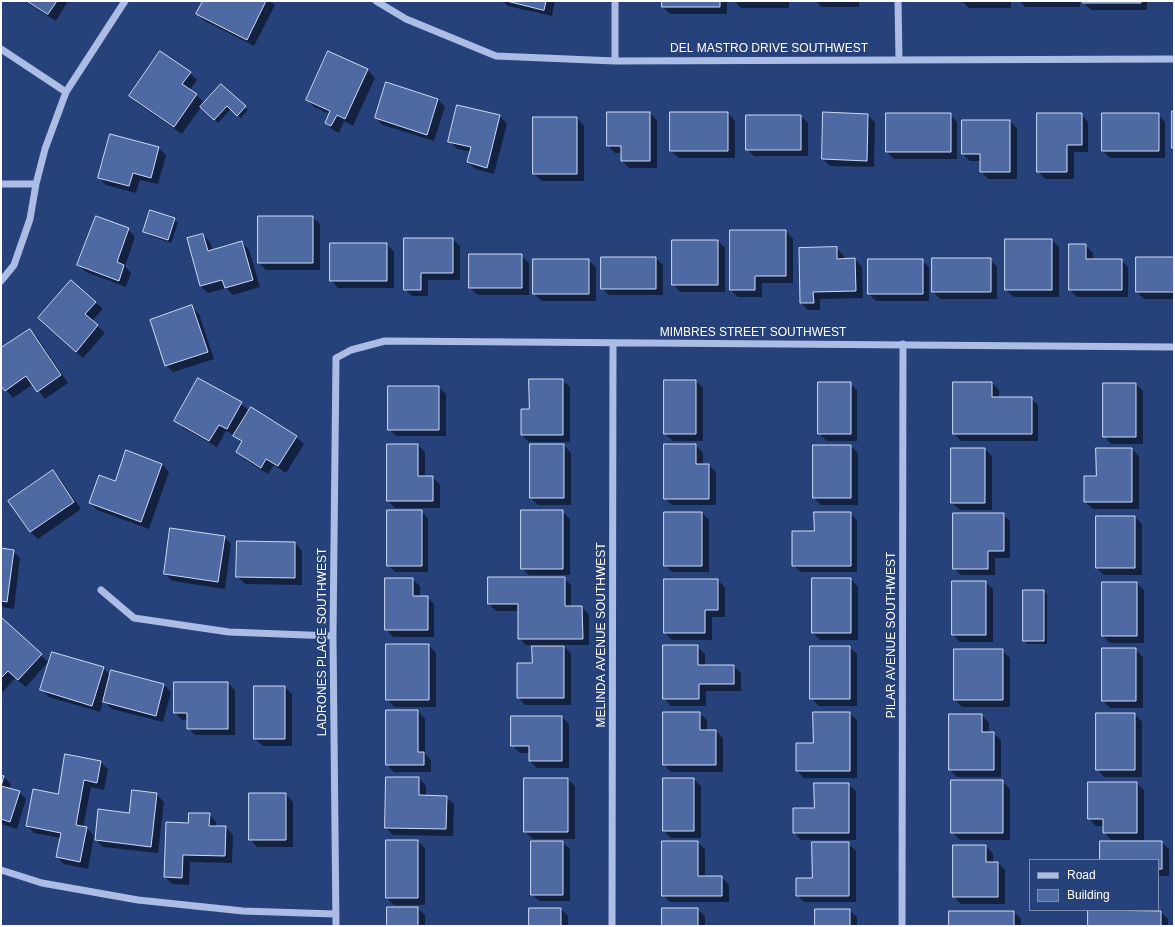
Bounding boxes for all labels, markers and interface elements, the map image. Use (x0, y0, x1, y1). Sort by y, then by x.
street label: DEL MASTRO DRIVE SOUTHWEST (670, 42, 868, 56)
street label: MIMBRES STREET SOUTHWEST (660, 326, 846, 340)
street label: MELINDA AVENUE SOUTHWEST (595, 542, 609, 728)
street label: LADRONES PLACE SOUTHWEST (316, 548, 330, 736)
street label: PILAR AVENUE SOUTHWEST (885, 552, 899, 718)
legend (1029, 859, 1159, 911)
text: Road (1067, 868, 1096, 882)
text: Building (1067, 888, 1110, 902)

